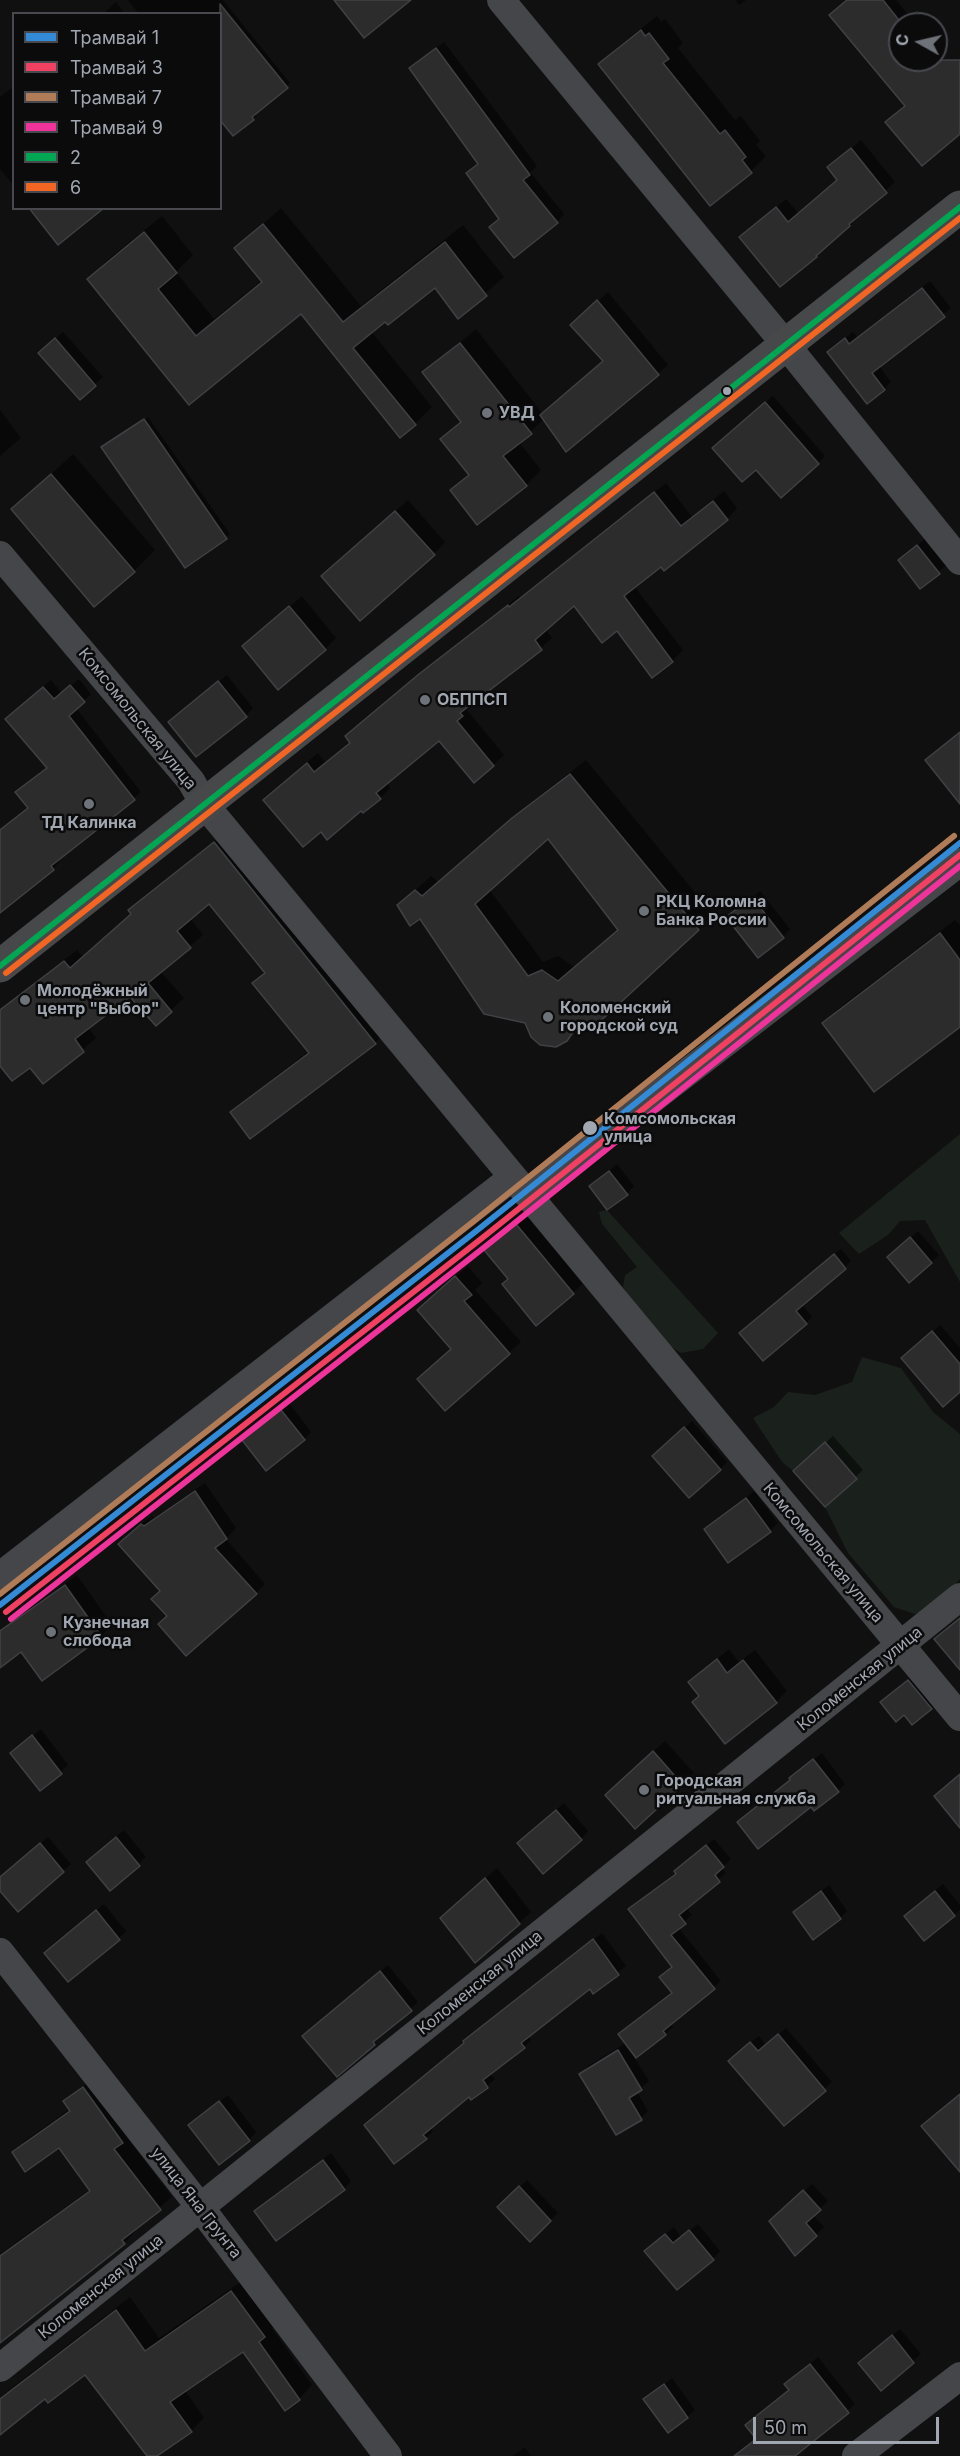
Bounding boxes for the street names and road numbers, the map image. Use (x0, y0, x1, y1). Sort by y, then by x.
street label: Комсомольская улица (74, 644, 200, 794)
street label: Комсомольская улица (759, 1479, 887, 1627)
street label: Коломенская улица (794, 1623, 926, 1735)
street label: Коломенская улица (414, 1927, 546, 2039)
street label: улица Яна Грунта (147, 2144, 245, 2262)
street label: Коломенская улица (35, 2231, 167, 2343)

